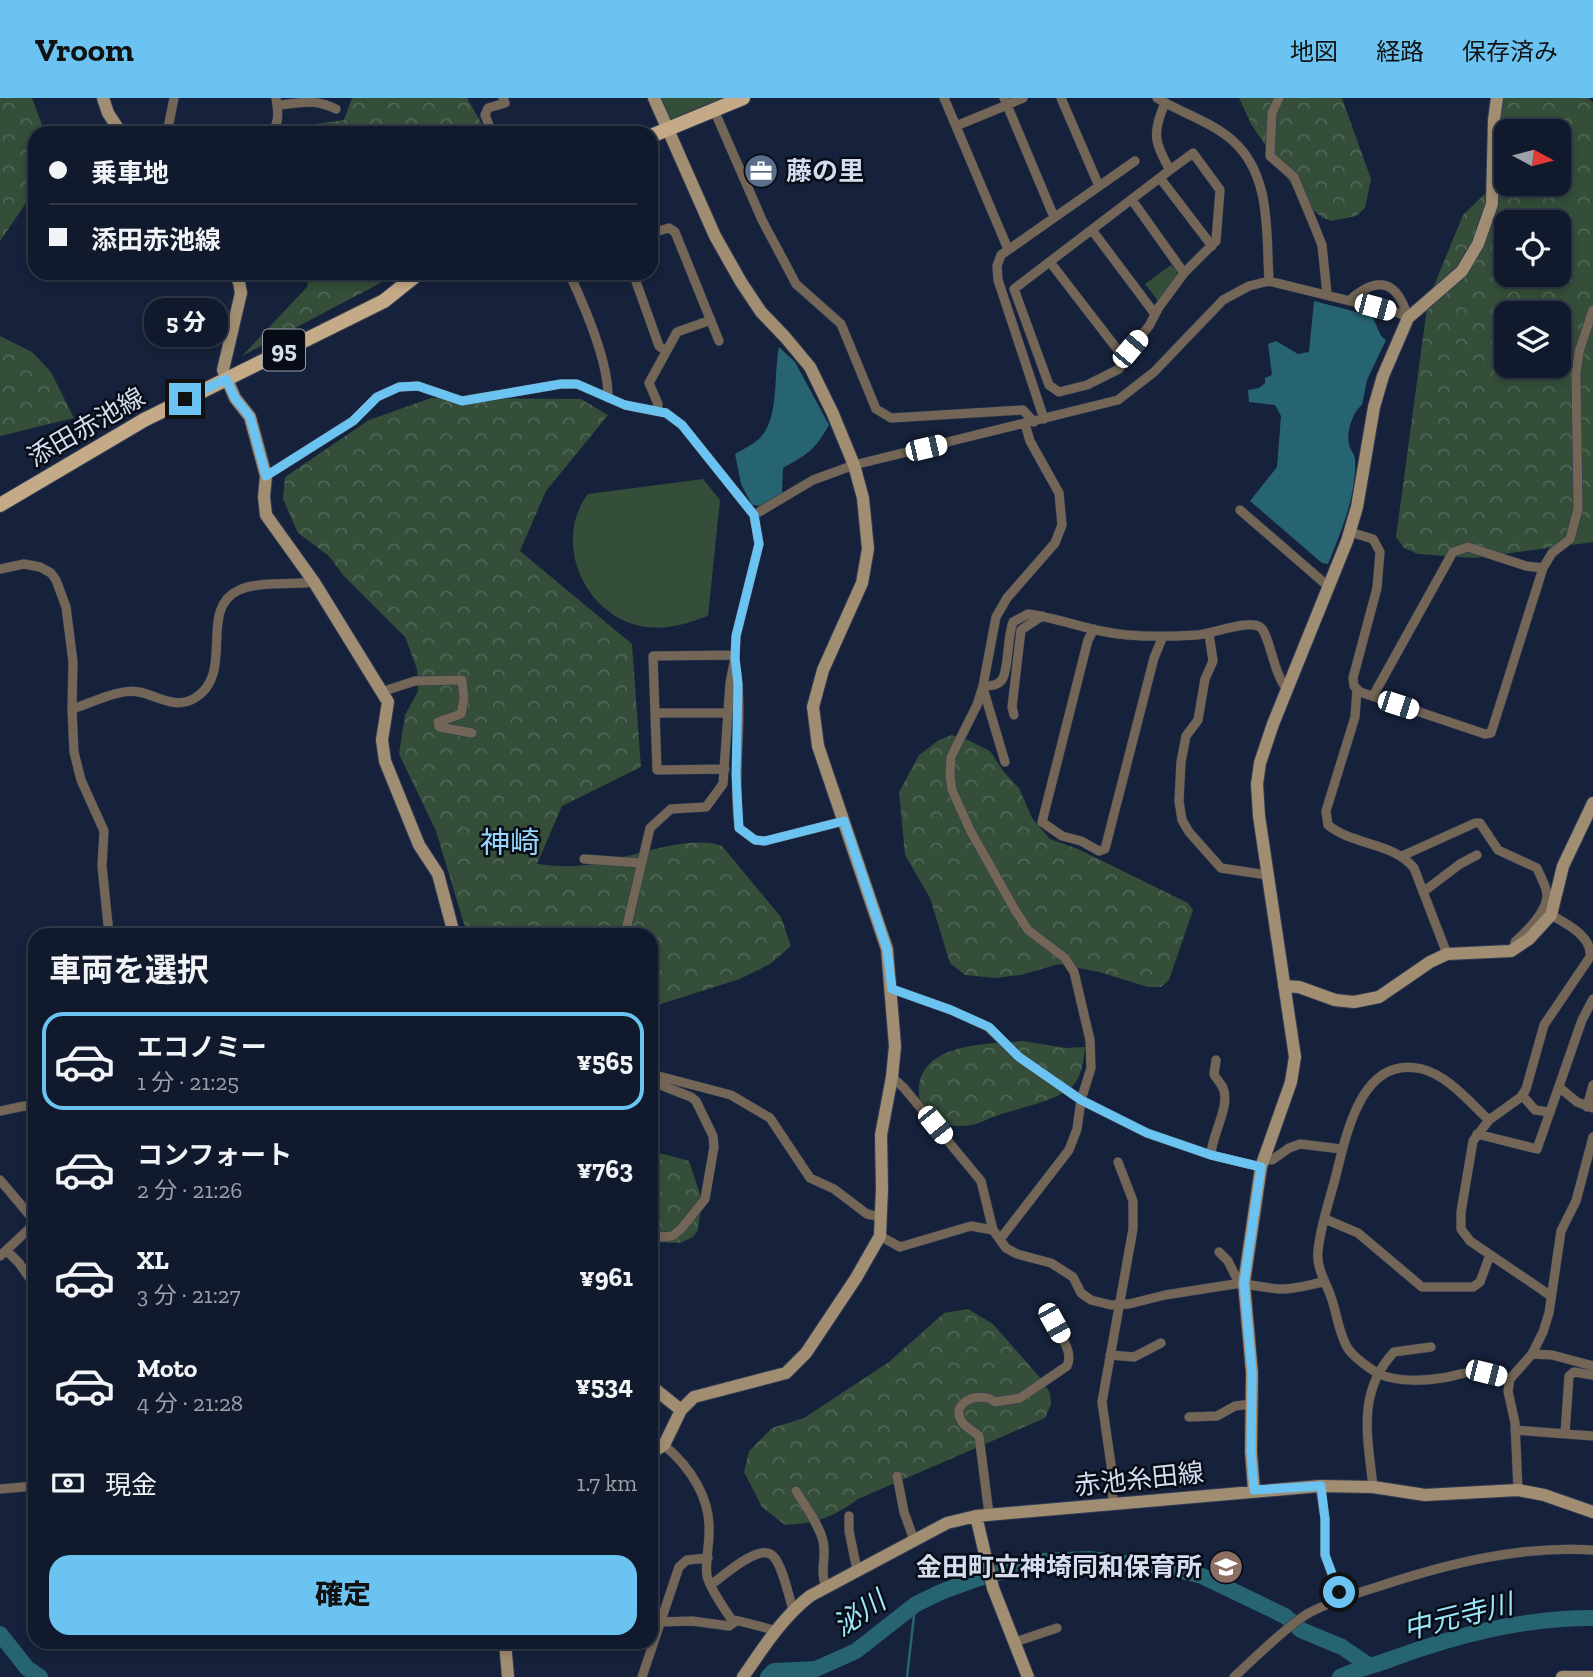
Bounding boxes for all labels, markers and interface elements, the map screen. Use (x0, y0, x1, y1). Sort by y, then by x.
text: Vroom (35, 30, 134, 69)
text: 地図 (1290, 37, 1338, 66)
text: 経路 (1376, 37, 1424, 66)
text: 保存済み (1462, 37, 1558, 66)
north arrow (1494, 119, 1572, 196)
map controls (1494, 119, 1571, 378)
office icon: 藤の里 (742, 152, 780, 190)
place label: 藤の里 (786, 155, 864, 187)
text: 乗車地 (91, 157, 169, 189)
button: locate (1494, 210, 1571, 287)
text: 添田赤池線 (91, 224, 221, 256)
car (1352, 291, 1399, 323)
callout: 5 分 (143, 298, 227, 346)
button: layers (1494, 301, 1571, 378)
text: 5 分 (166, 308, 206, 336)
car (1109, 326, 1152, 372)
road number: 95 (263, 330, 305, 370)
street label: 添田赤池線 (22, 381, 150, 473)
route end (169, 383, 201, 415)
car (904, 433, 949, 463)
car (1375, 689, 1422, 721)
district label: 神崎 (480, 825, 540, 861)
text: 車両を選択 (49, 951, 209, 989)
icon: car (53, 1030, 116, 1093)
text: エコノミー (137, 1031, 267, 1063)
text: ¥565 (576, 1045, 633, 1077)
text: 1 分 · 21:25 (137, 1068, 239, 1096)
car (914, 1102, 957, 1148)
icon: car (53, 1138, 116, 1201)
text: コンフォート (137, 1139, 292, 1171)
text: ¥763 (577, 1153, 633, 1185)
text: 2 分 · 21:26 (137, 1176, 242, 1204)
text: XL (137, 1244, 169, 1276)
icon: car (53, 1246, 116, 1309)
text: ¥961 (579, 1261, 633, 1293)
text: 3 分 · 21:27 (137, 1281, 240, 1309)
car (1035, 1300, 1074, 1346)
text: Moto (137, 1352, 197, 1384)
icon: car (53, 1354, 116, 1417)
car (1464, 1358, 1509, 1388)
text: ¥534 (575, 1369, 633, 1401)
text: 4 分 · 21:28 (137, 1389, 243, 1417)
street label: 赤池糸田線 (1073, 1456, 1205, 1502)
icon: cash (49, 1464, 87, 1502)
text: 現金 (105, 1469, 157, 1501)
text: 1.7 km (577, 1469, 637, 1497)
school or university icon: 金田町立神埼同和保育所 (1207, 1548, 1245, 1586)
place label: 金田町立神埼同和保育所 (916, 1551, 1202, 1583)
button: 確定 (49, 1555, 637, 1635)
route start (1323, 1576, 1355, 1608)
water label: 泌川 (827, 1582, 894, 1643)
water label: 中元寺川 (1400, 1586, 1519, 1646)

